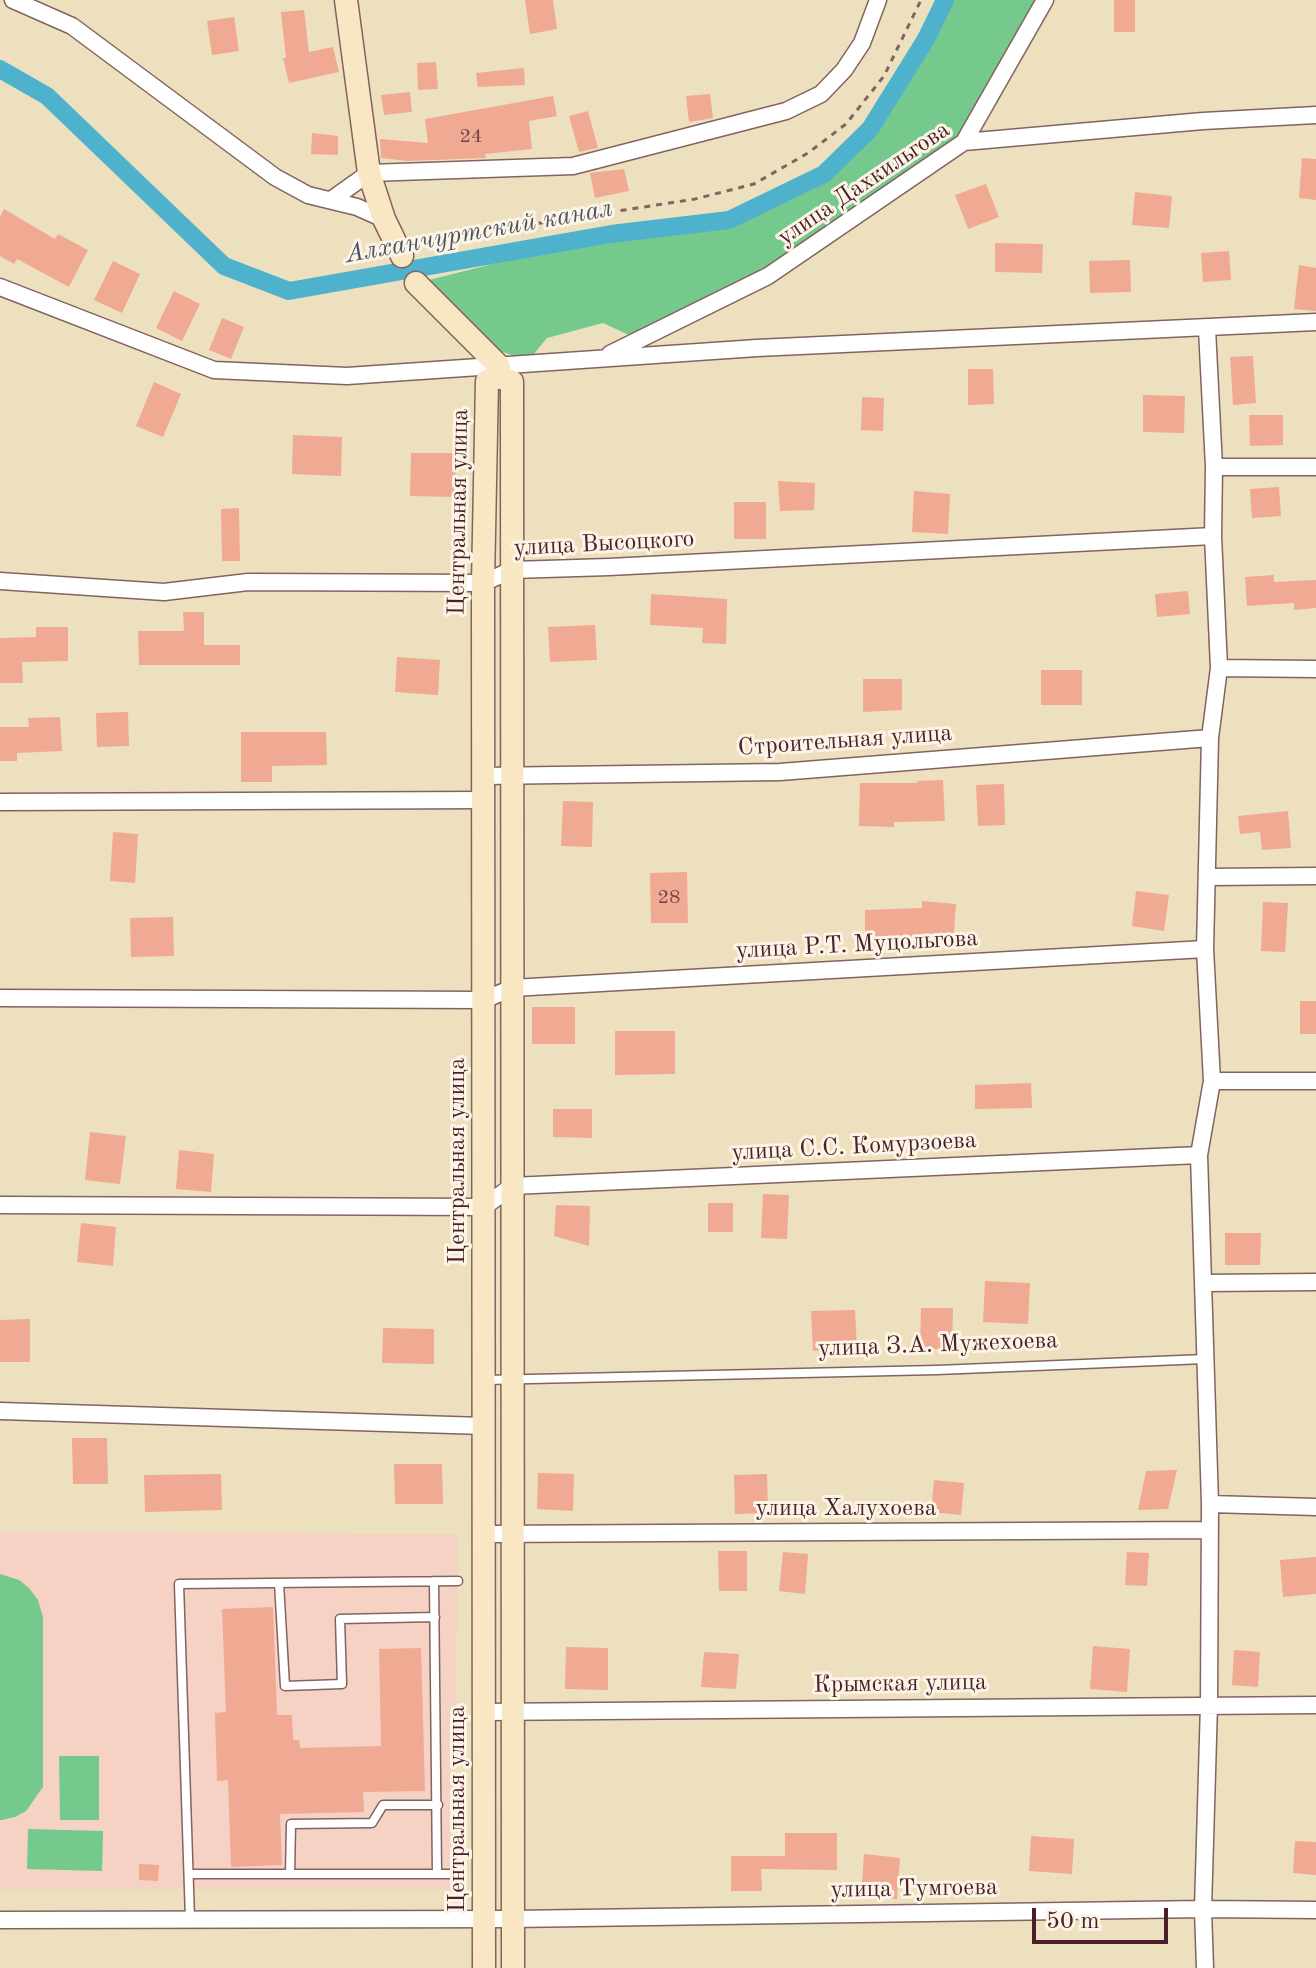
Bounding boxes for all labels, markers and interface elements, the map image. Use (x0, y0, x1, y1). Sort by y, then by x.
street label: улица Дахкильгова (772, 116, 956, 252)
house number: 24 (459, 125, 483, 149)
water label: Алханчуртский канал (343, 193, 615, 271)
street label: Центральная улица (443, 408, 475, 616)
street label: улица Высоцкого (513, 525, 695, 563)
street label: Строительная улица (737, 719, 953, 763)
house number: 28 (657, 886, 681, 910)
street label: улица Р.Т. Муцольгова (735, 924, 979, 966)
street label: Центральная улица (444, 1058, 472, 1264)
street label: улица С.С. Комурзоева (731, 1126, 977, 1168)
street label: улица З.А. Мужехоева (817, 1326, 1059, 1364)
street label: улица Халухоева (755, 1495, 937, 1523)
street label: Крымская улица (813, 1668, 987, 1700)
street label: Центральная улица (444, 1706, 472, 1912)
street label: улица Тумгоева (830, 1873, 998, 1905)
scale bar (1036, 1892, 1172, 1942)
text: 50 m (1046, 1910, 1100, 1934)

